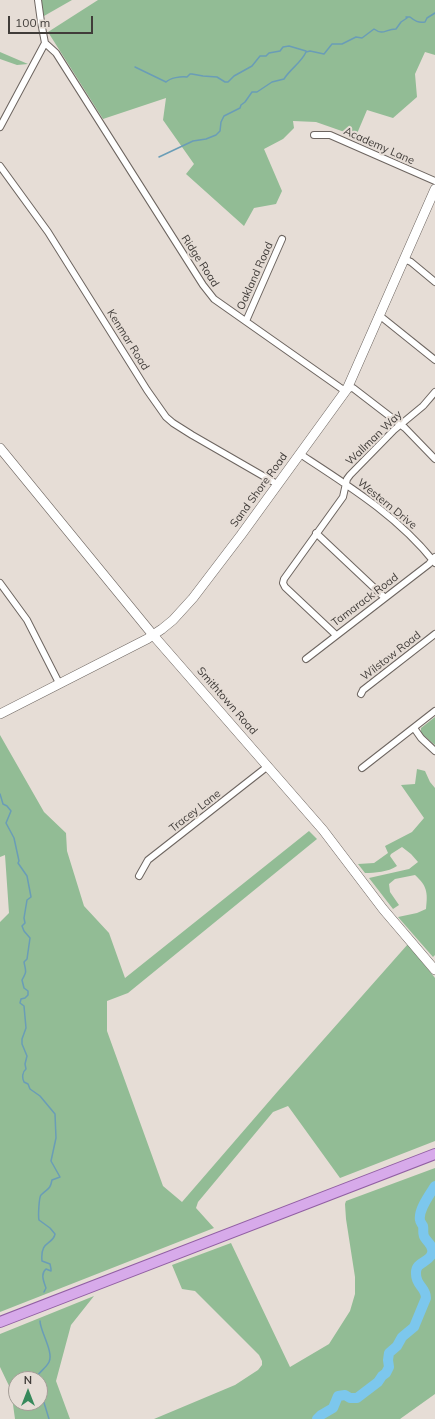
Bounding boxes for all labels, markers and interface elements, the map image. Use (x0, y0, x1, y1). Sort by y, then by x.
scale bar (10, 8, 95, 34)
text: 100 m (15, 15, 50, 30)
street label: Academy Lane (342, 125, 416, 167)
street label: Ridge Road (178, 233, 222, 289)
street label: Oakland Road (234, 240, 276, 312)
street label: Kenmar Road (104, 307, 152, 373)
street label: Wallman Way (343, 408, 405, 468)
street label: Sand Shore Road (228, 450, 290, 530)
street label: Western Drive (355, 476, 419, 532)
street label: Tamarack Road (329, 571, 401, 629)
street label: Wilstow Road (358, 629, 424, 683)
street label: Smithtown Road (194, 664, 260, 738)
street label: Tracey Lane (167, 787, 223, 835)
north arrow (8, 1371, 48, 1411)
text: N (24, 1373, 32, 1387)

